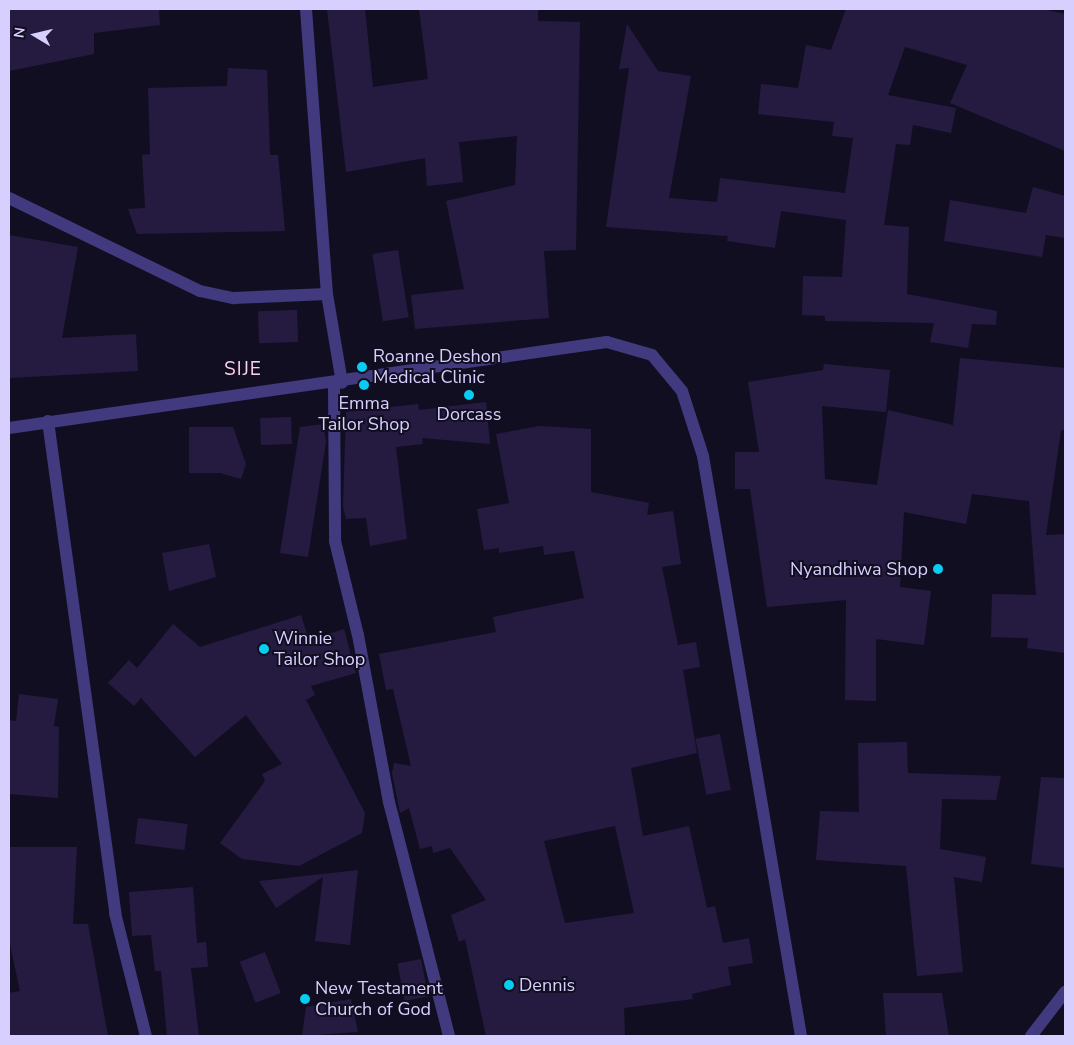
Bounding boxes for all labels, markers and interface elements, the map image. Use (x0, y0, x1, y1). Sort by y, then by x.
north arrow (10, 10, 60, 60)
text: N (9, 26, 30, 39)
place label: Roanne Deshon Medical Clinic (373, 346, 501, 388)
district label: SIJE (224, 359, 262, 381)
marker: Roanne Deshon Medical Clinic (355, 360, 369, 374)
marker: Emma Tailor Shop (358, 379, 370, 391)
marker: Dorcass (463, 389, 475, 401)
place label: Emma Tailor Shop (318, 393, 410, 436)
place label: Dorcass (437, 403, 501, 425)
place label: Nyandhiwa Shop (790, 558, 928, 580)
marker: Nyandhiwa Shop (932, 563, 944, 575)
place label: Winnie Tailor Shop (274, 628, 365, 670)
marker: Winnie Tailor Shop (258, 643, 270, 655)
place label: Dennis (519, 974, 575, 996)
place label: New Testament Church of God (315, 978, 442, 1021)
marker: Dennis (503, 979, 515, 991)
marker: New Testament Church of God (299, 993, 311, 1005)

